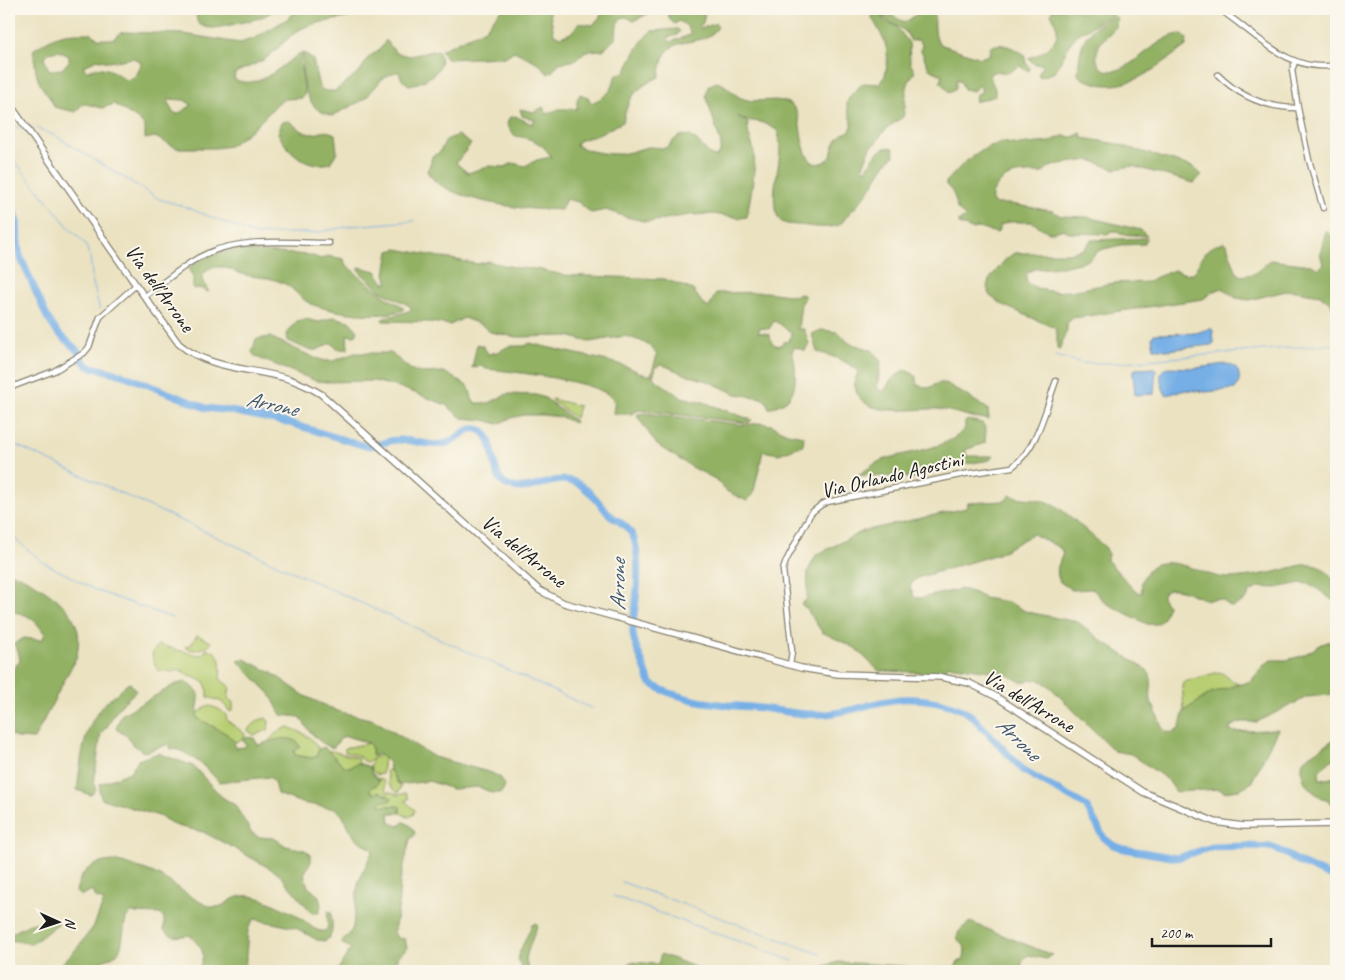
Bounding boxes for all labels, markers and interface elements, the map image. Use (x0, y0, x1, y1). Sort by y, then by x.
street label: Via dell'Arrone (120, 239, 201, 338)
water label: Arrone (244, 385, 304, 424)
street label: Via Orlando Agostini (818, 445, 968, 504)
street label: Via dell'Arrone (476, 509, 573, 594)
water label: Arrone (604, 555, 632, 611)
street label: Via dell'Arrone (979, 664, 1080, 739)
water label: Arrone (990, 711, 1049, 769)
north arrow (32, 898, 82, 948)
scale bar (1152, 915, 1271, 947)
text: N (62, 918, 79, 930)
text: 200 m (1160, 924, 1194, 943)

